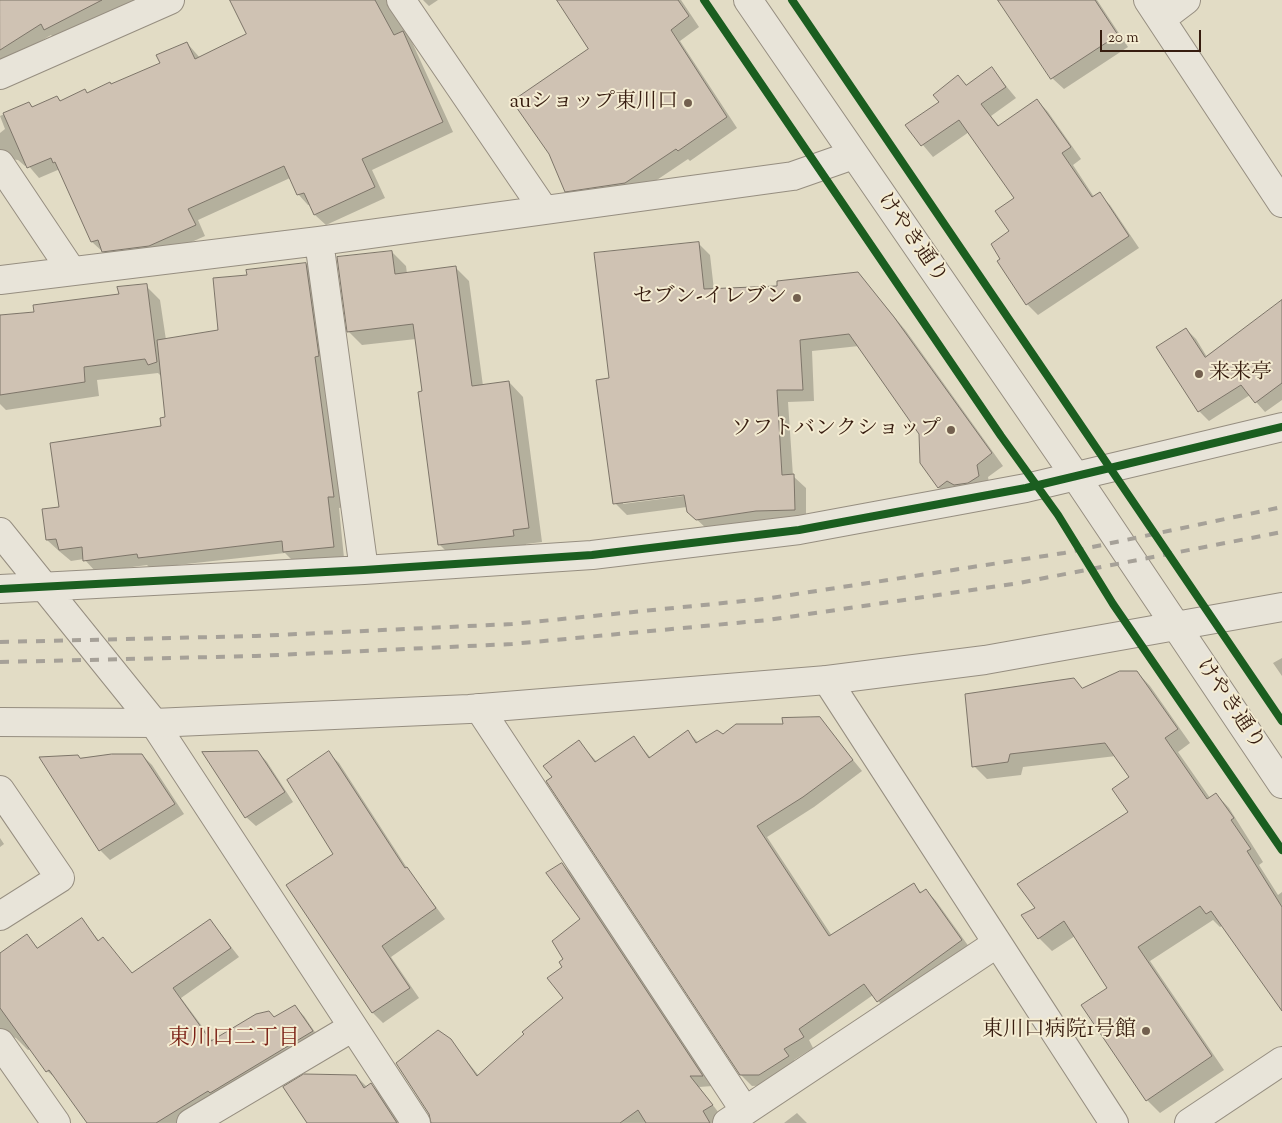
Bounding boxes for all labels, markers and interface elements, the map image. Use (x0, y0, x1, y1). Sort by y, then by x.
scale bar (1102, 20, 1203, 52)
text: 20 m (1108, 28, 1139, 49)
place label: auショップ東川口 (510, 90, 678, 116)
marker: auショップ東川口 (682, 97, 694, 109)
street label: けやき通り (871, 189, 951, 289)
place label: セブン-イレブン (633, 285, 787, 311)
marker: セブン-イレブン (791, 292, 803, 304)
place label: 来来亭 (1209, 361, 1272, 387)
marker: 来来亭 (1193, 368, 1205, 380)
place label: ソフトバンクショップ (731, 417, 941, 443)
marker: ソフトバンクショップ (945, 424, 957, 436)
street label: けやき通り (1189, 654, 1269, 756)
place label: 東川口病院1号館 (982, 1018, 1136, 1044)
marker: 東川口病院1号館 (1140, 1025, 1152, 1037)
district label: 東川口二丁目 (168, 1027, 300, 1053)

